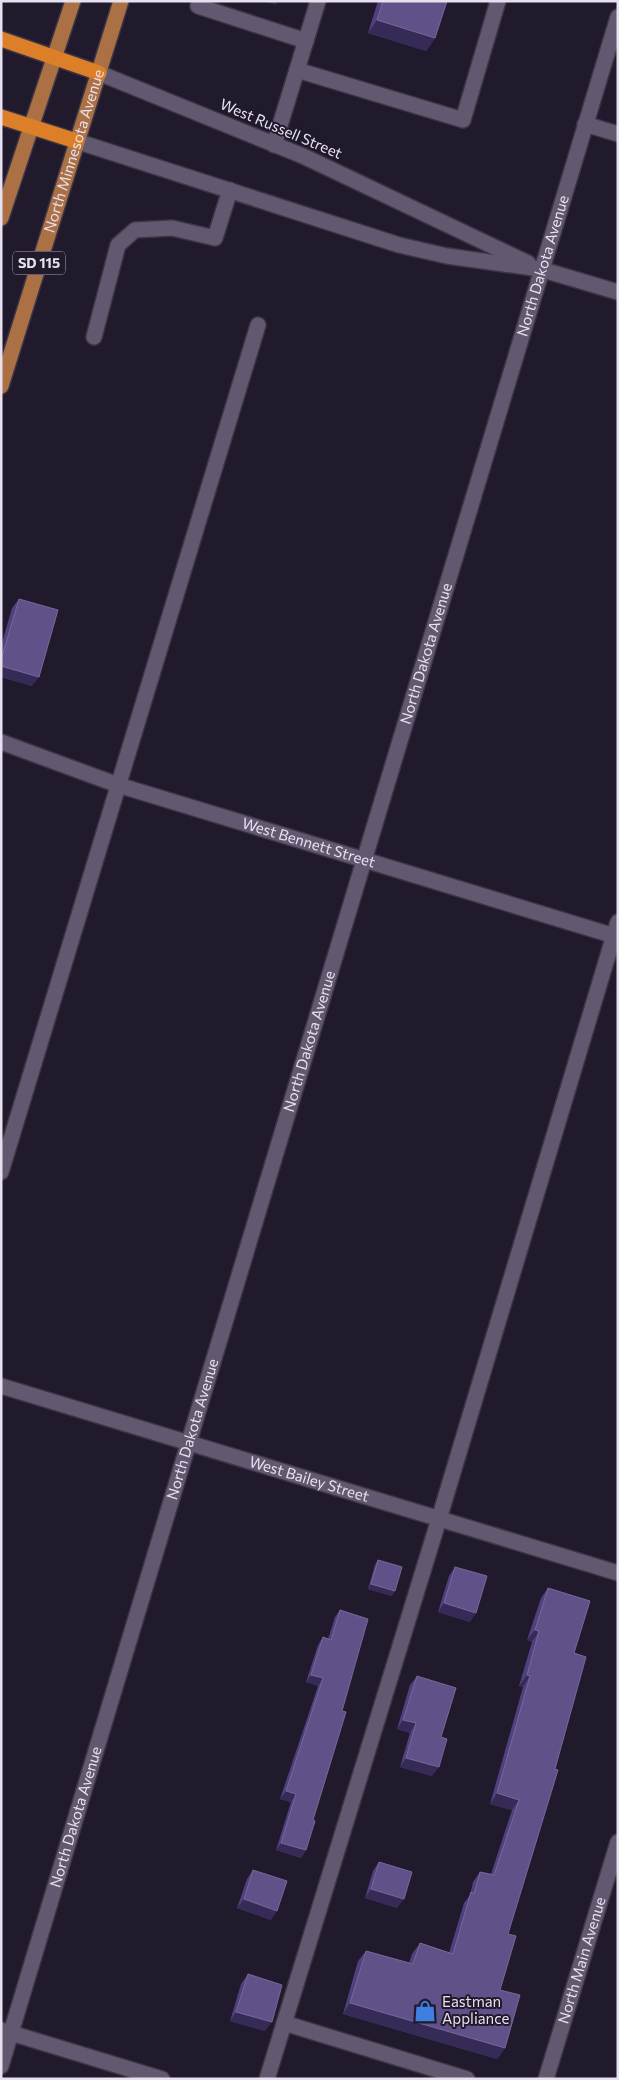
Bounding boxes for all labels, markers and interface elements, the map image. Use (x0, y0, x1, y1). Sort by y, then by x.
street label: North Minnesota Avenue (39, 67, 107, 235)
street label: West Russell Street (218, 94, 345, 162)
street label: North Dakota Avenue (512, 193, 572, 338)
road number: SD 115 (13, 252, 65, 274)
street label: North Dakota Avenue (396, 581, 455, 726)
street label: West Bennett Street (240, 813, 378, 871)
street label: North Dakota Avenue (279, 968, 338, 1114)
street label: North Dakota Avenue (162, 1356, 222, 1502)
street label: West Bailey Street (247, 1452, 371, 1505)
street label: North Dakota Avenue (45, 1744, 105, 1889)
street label: North Main Avenue (553, 1895, 609, 2026)
place label: Eastman Appliance (442, 1992, 510, 2027)
shop icon: Eastman Appliance (412, 1998, 438, 2024)

